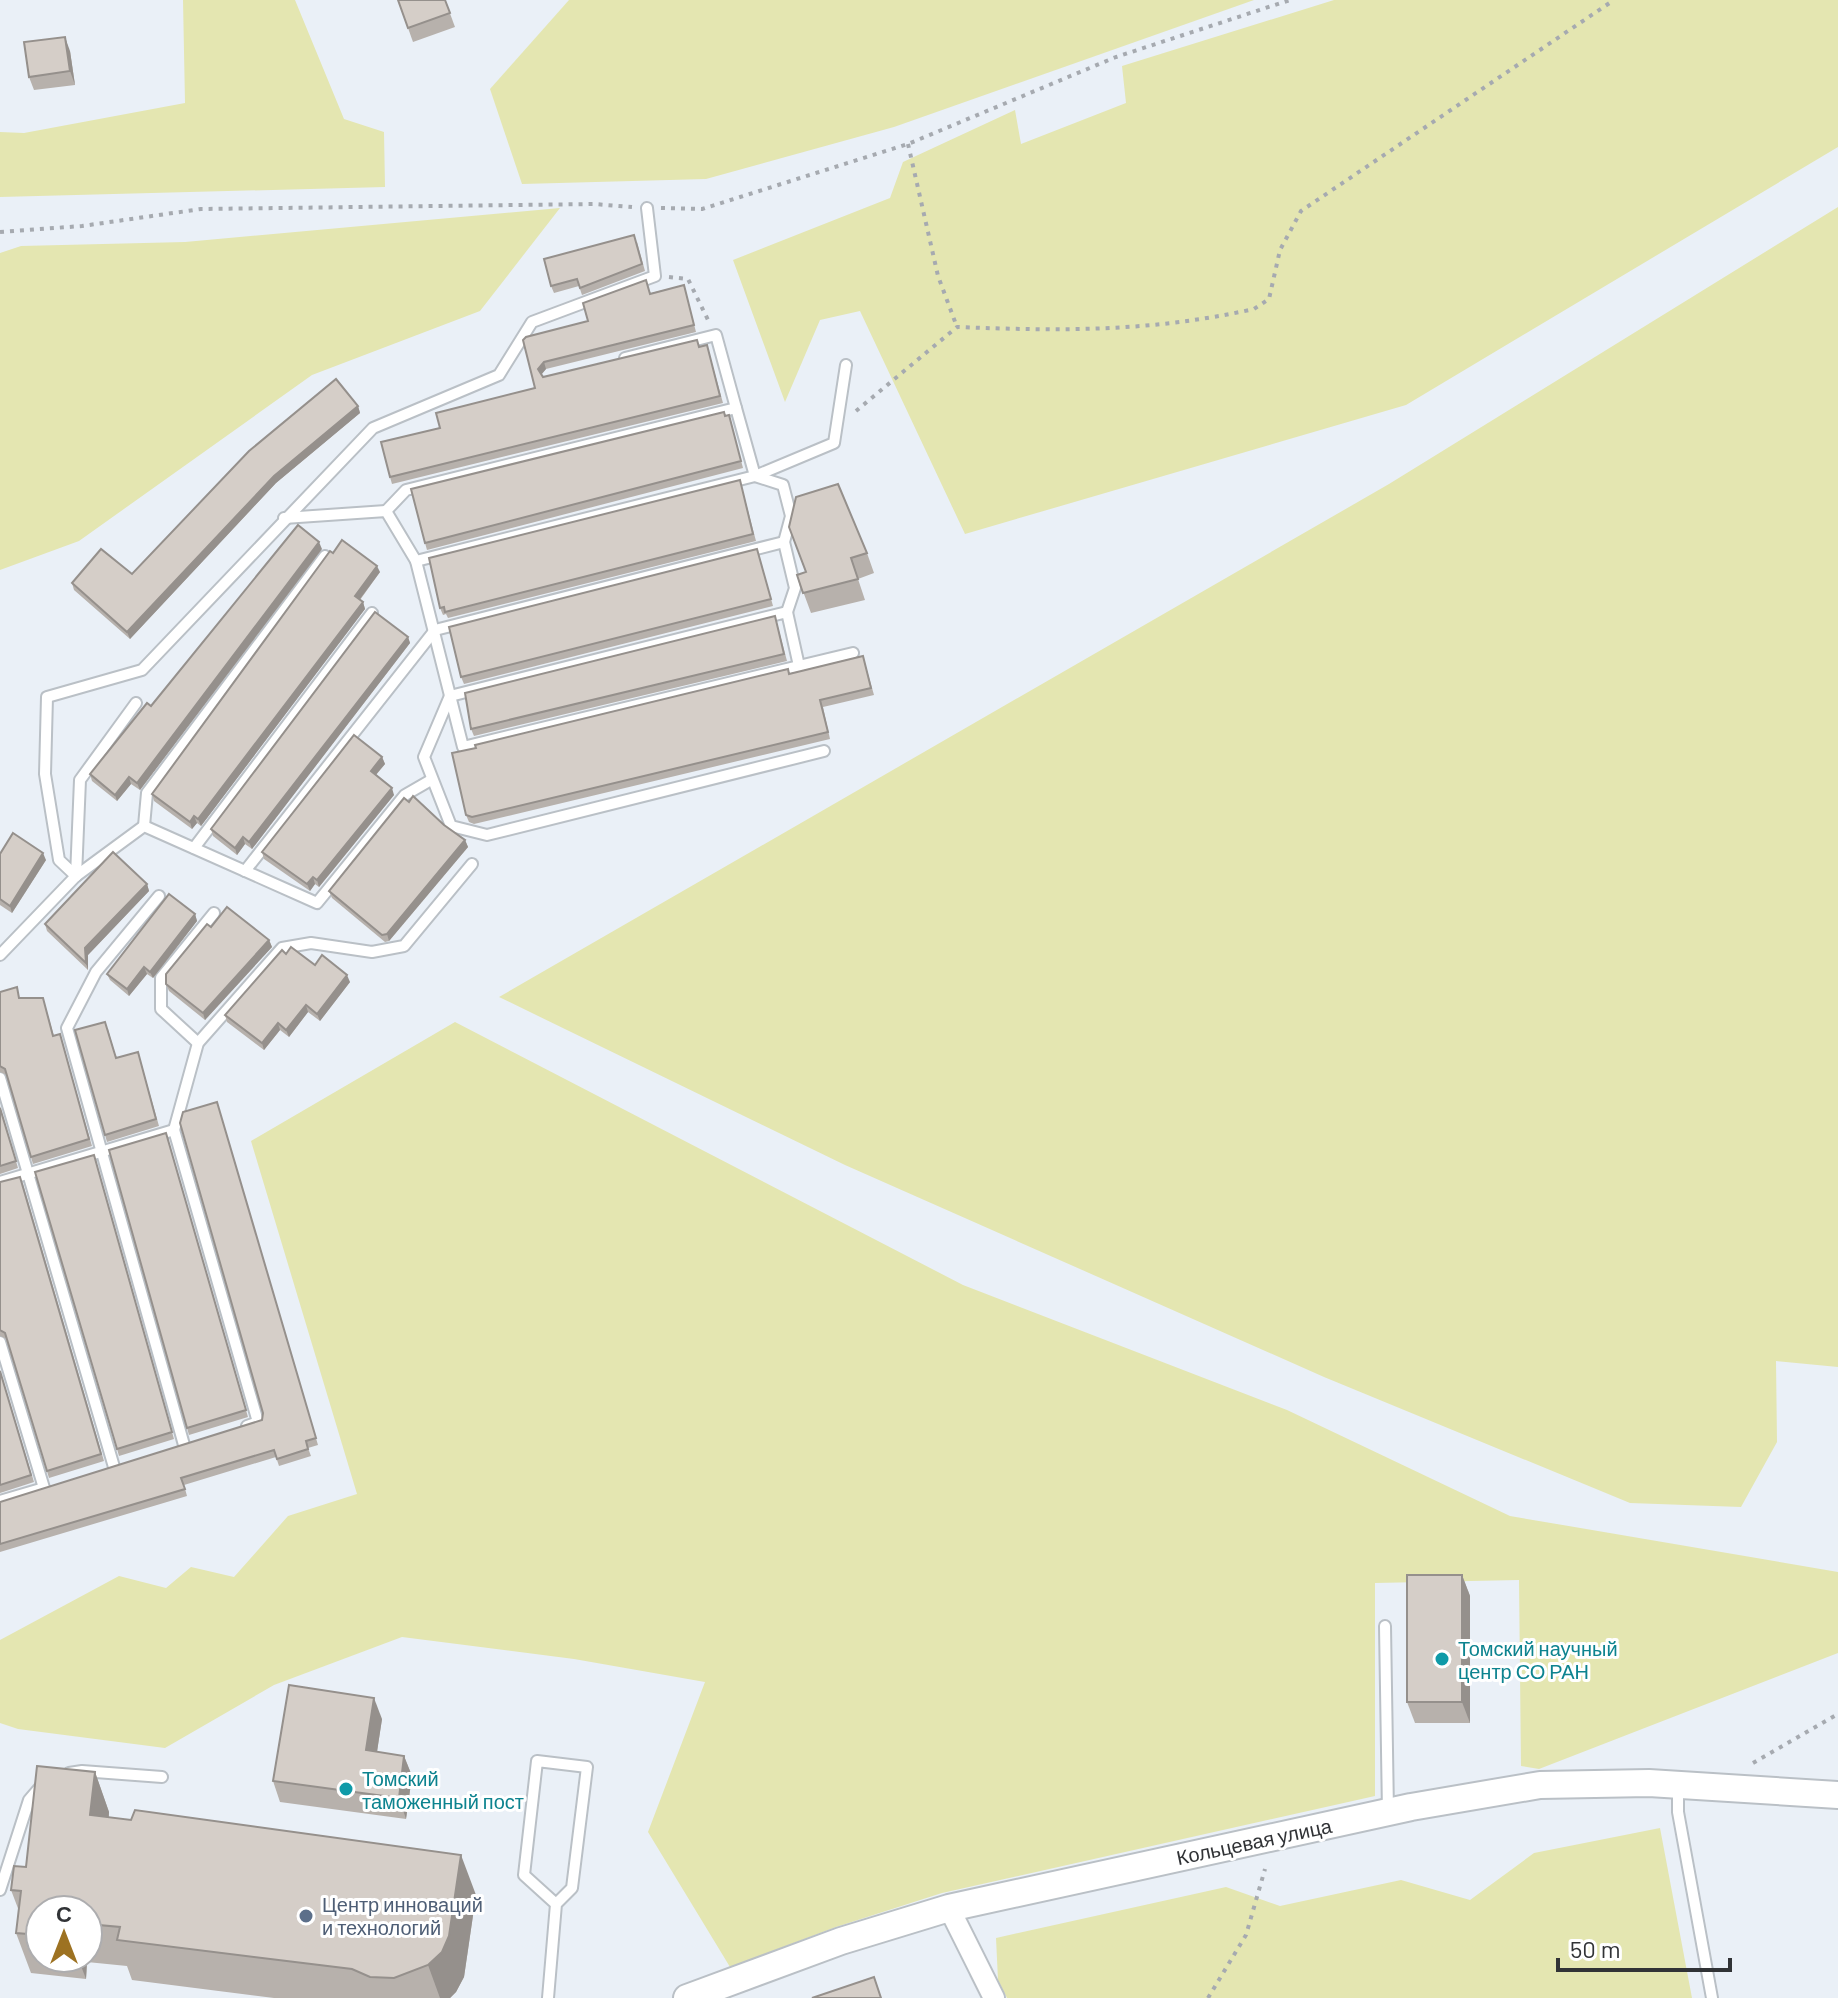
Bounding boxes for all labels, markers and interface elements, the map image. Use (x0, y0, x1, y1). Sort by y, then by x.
place label: Томский научный центр СО РАН (1458, 1636, 1618, 1683)
marker: Томский научный центр СО РАН (1433, 1650, 1451, 1668)
place label: Томский таможенный пост (362, 1766, 524, 1813)
marker: Томский таможенный пост (337, 1780, 355, 1798)
street label: Кольцевая улица (1174, 1813, 1335, 1869)
place label: Центр инноваций и технологий (322, 1892, 483, 1939)
north arrow (24, 1894, 104, 1974)
text: С (56, 1900, 72, 1926)
marker: Центр инноваций и технологий (297, 1907, 315, 1925)
scale bar (1558, 1922, 1730, 1972)
text: 50 m (1570, 1934, 1621, 1963)

